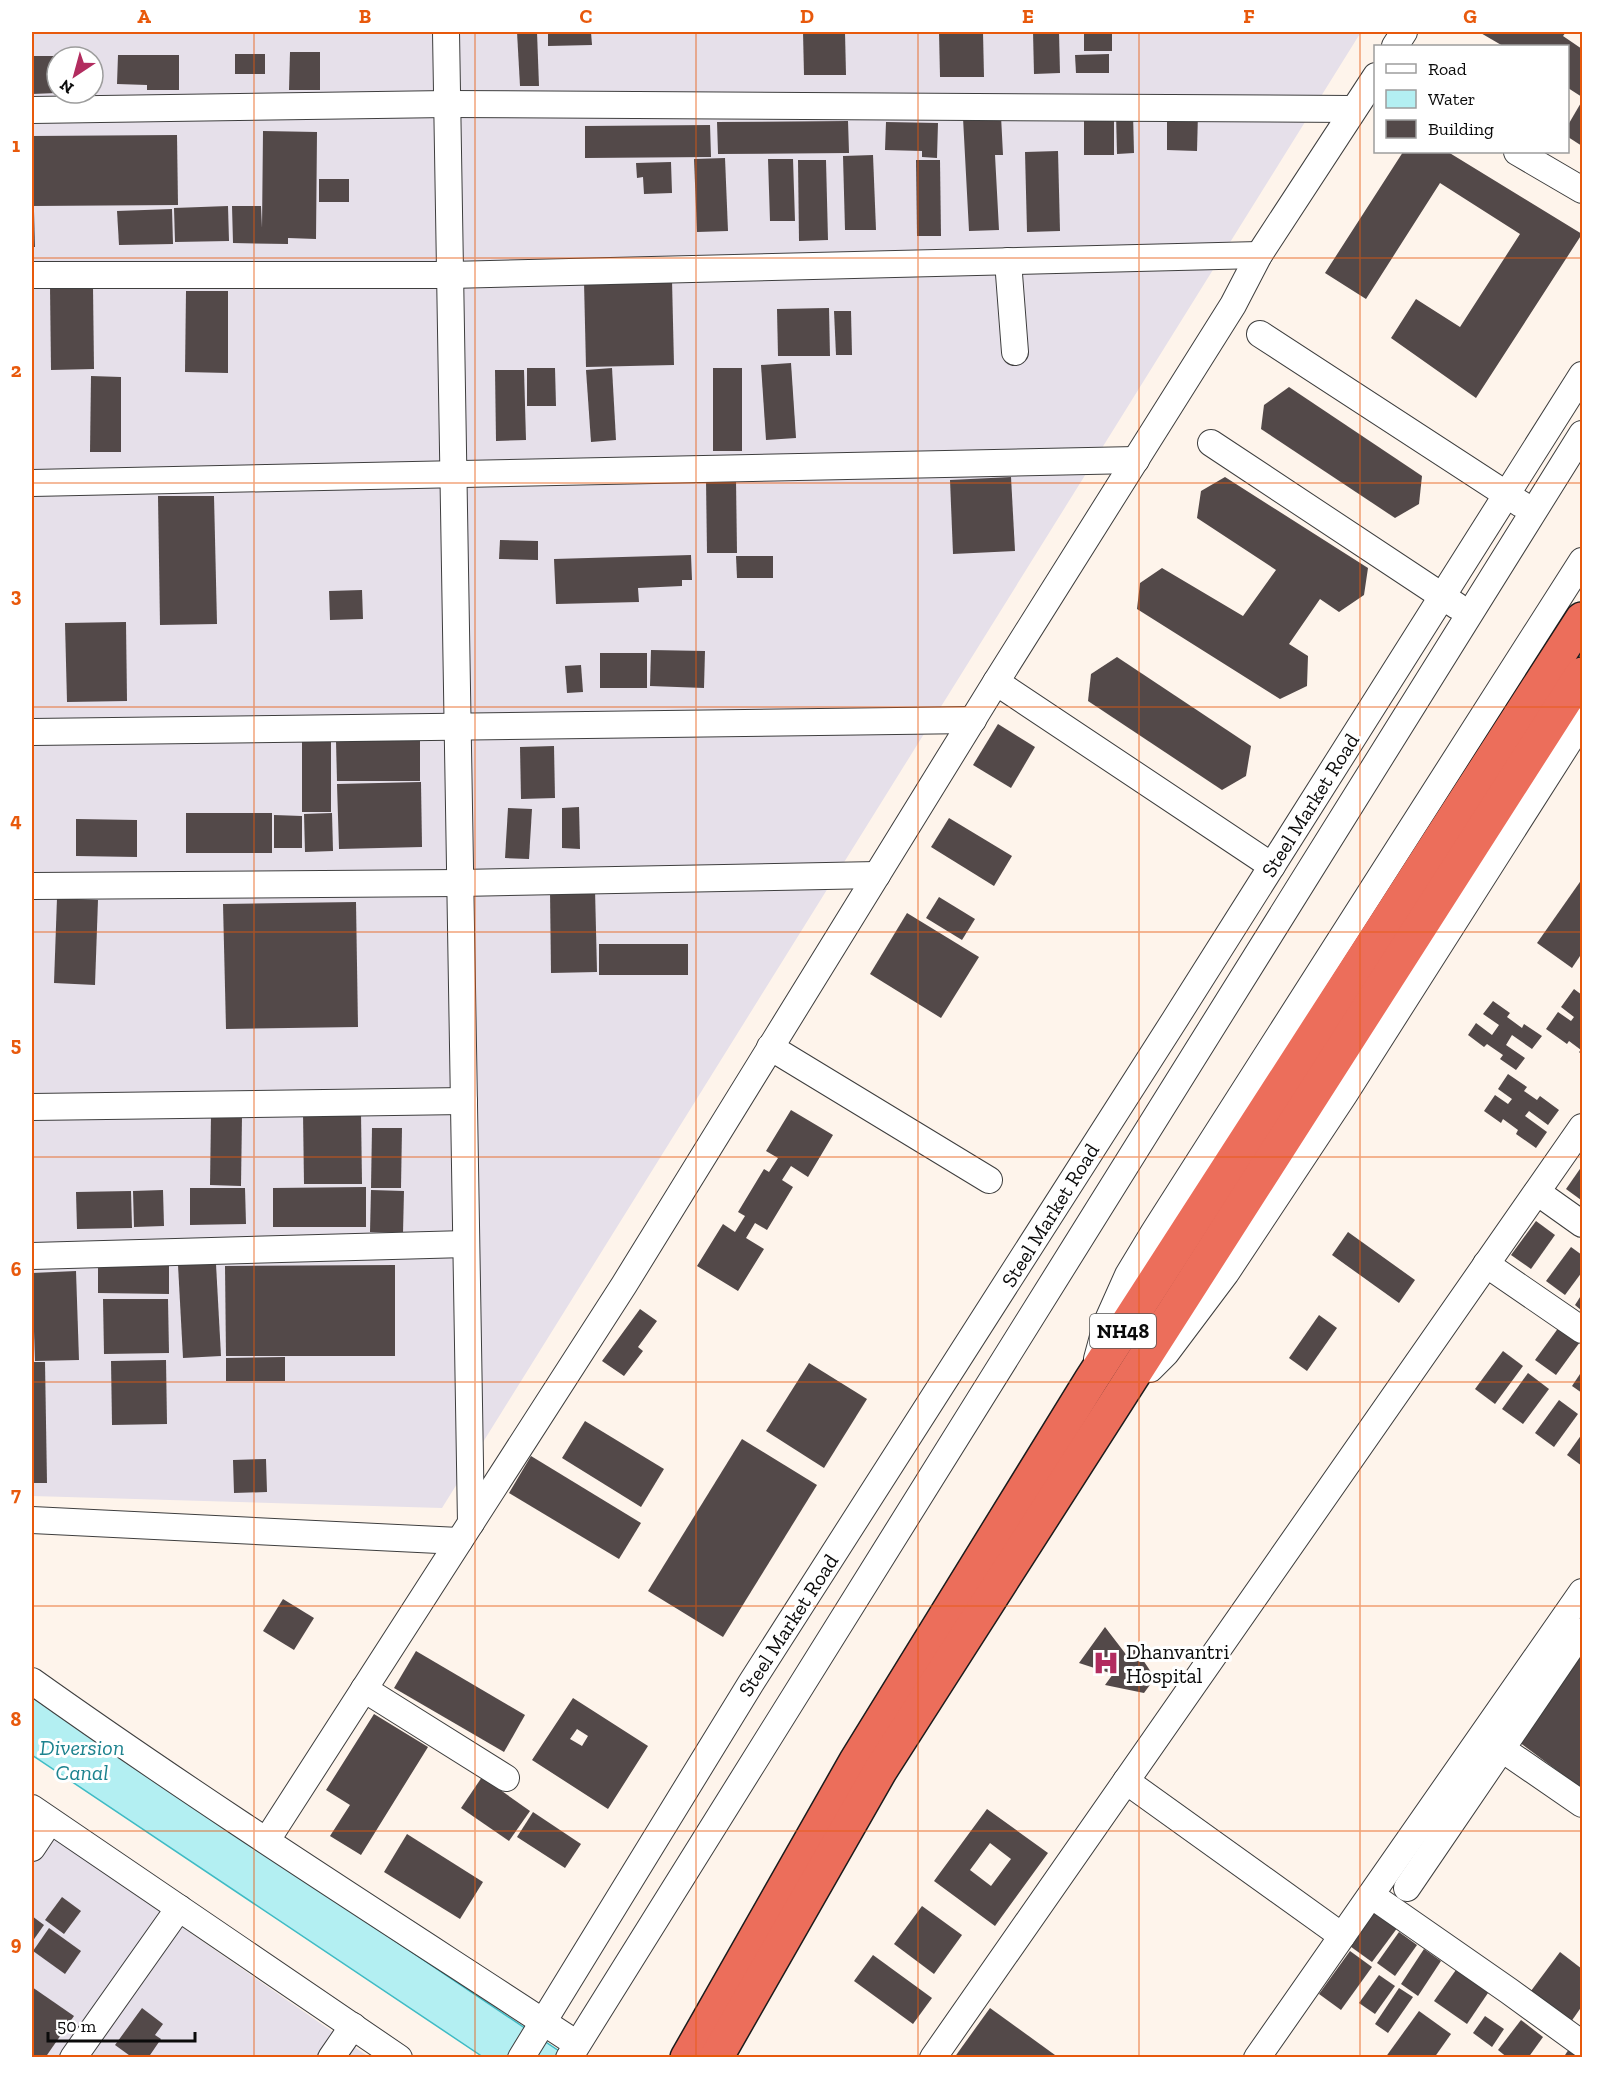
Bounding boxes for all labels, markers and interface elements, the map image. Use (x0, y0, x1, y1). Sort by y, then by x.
text: A (137, 4, 151, 28)
text: B (359, 4, 371, 28)
text: C (580, 4, 593, 28)
text: D (800, 4, 814, 28)
text: E (1022, 4, 1034, 28)
text: F (1243, 4, 1255, 28)
text: G (1463, 4, 1477, 28)
north arrow (45, 45, 105, 105)
legend (1374, 45, 1569, 153)
text: Road (1428, 58, 1467, 80)
text: N (56, 75, 77, 98)
text: Water (1428, 88, 1475, 110)
text: Building (1428, 118, 1494, 140)
text: 1 (12, 133, 20, 157)
text: 2 (11, 358, 22, 382)
text: 3 (11, 583, 22, 607)
street label: Steel Market Road (1256, 728, 1364, 881)
text: 4 (10, 808, 22, 832)
text: 5 (11, 1032, 21, 1056)
street label: Steel Market Road (996, 1138, 1104, 1291)
text: 6 (11, 1257, 22, 1281)
road number: NH48 (1090, 1314, 1156, 1348)
text: 7 (11, 1482, 21, 1506)
street label: Steel Market Road (733, 1549, 843, 1701)
place label: Dhanvantri Hospital (1126, 1639, 1229, 1688)
hospital icon: Dhanvantri Hospital (1091, 1648, 1121, 1678)
text: 8 (11, 1707, 22, 1731)
water label: Diversion Canal (40, 1734, 124, 1786)
text: 9 (11, 1931, 22, 1955)
scale bar (48, 2005, 195, 2043)
text: 50 m (57, 2015, 97, 2037)

